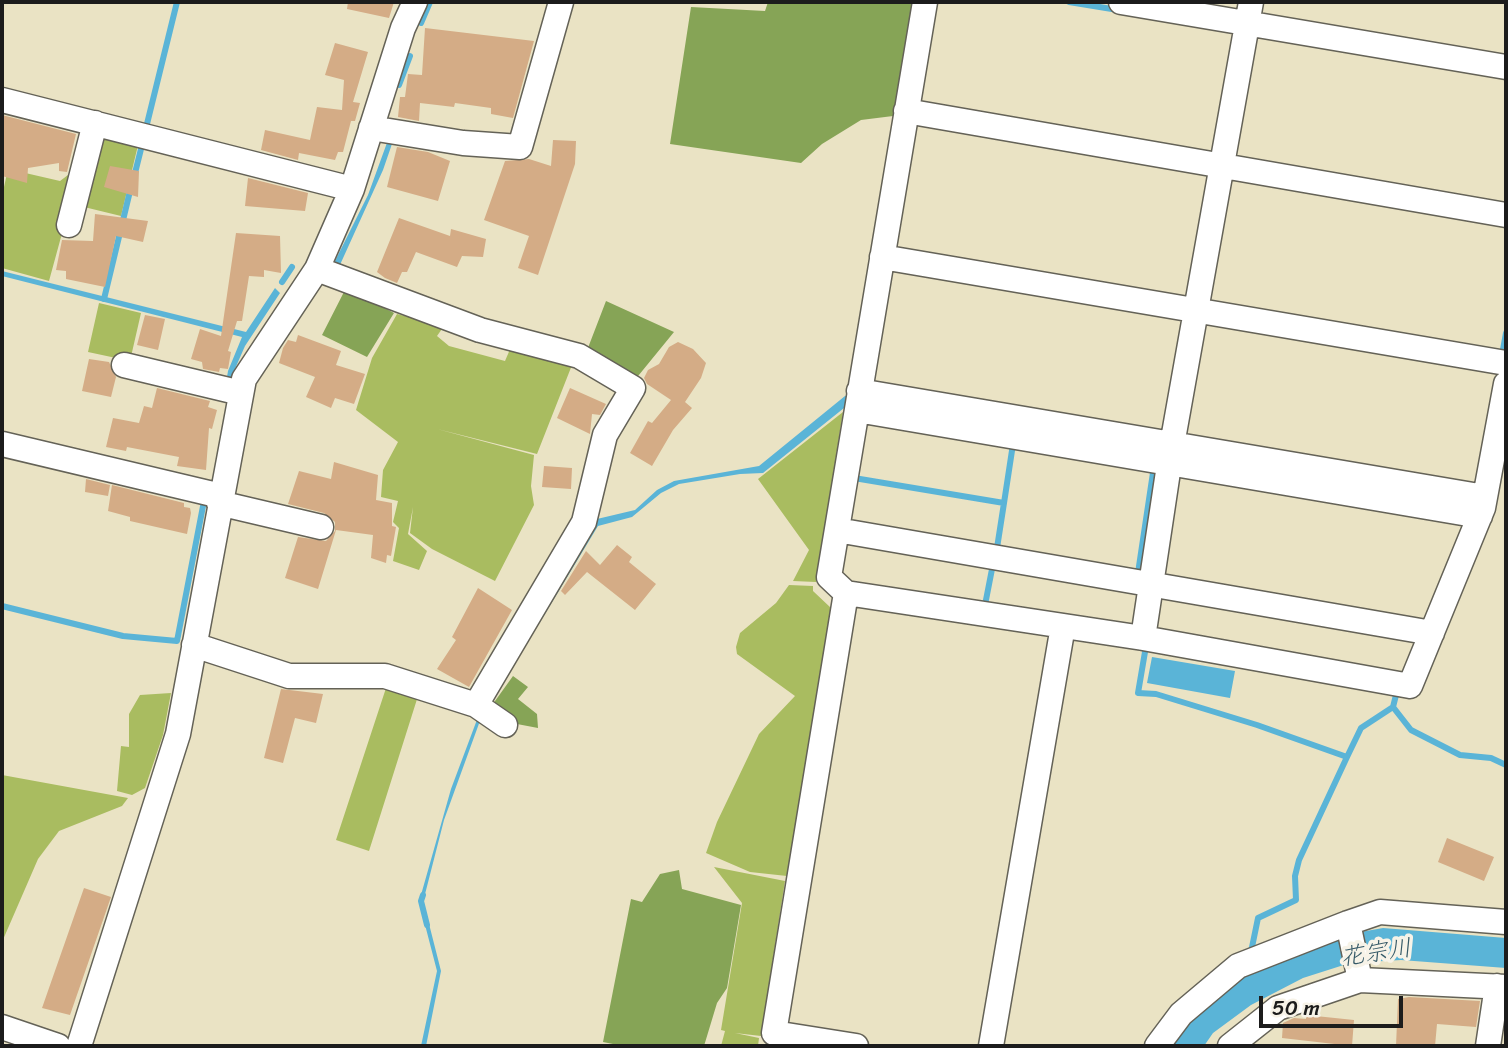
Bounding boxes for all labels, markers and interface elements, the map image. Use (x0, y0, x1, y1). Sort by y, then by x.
water label: 花宗川 (1338, 935, 1414, 973)
scale bar (1263, 982, 1406, 1026)
text: 50 m (1272, 989, 1320, 1027)

